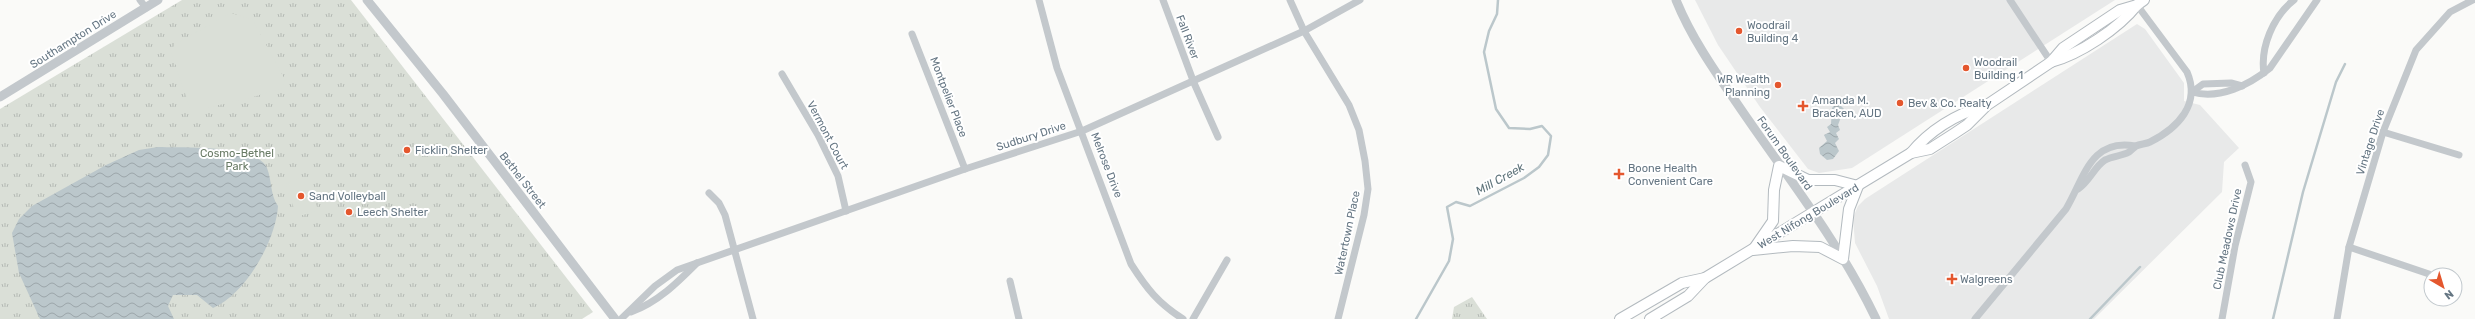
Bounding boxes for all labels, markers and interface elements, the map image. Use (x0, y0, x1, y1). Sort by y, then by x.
street label: Southampton Drive (28, 8, 119, 71)
street label: Fall River (1173, 13, 1202, 62)
place label: Woodrail Building 4 (1747, 19, 1798, 45)
marker: Woodrail Building 4 (1734, 26, 1744, 36)
street label: Montpelier Place (927, 55, 970, 139)
place label: Woodrail Building 1 (1974, 56, 2023, 82)
marker: Woodrail Building 1 (1961, 63, 1971, 73)
place label: WR Wealth Planning (1717, 73, 1770, 99)
marker: WR Wealth Planning (1773, 80, 1783, 90)
place label: Amanda M. Bracken, AUD (1812, 94, 1881, 120)
place label: Bev & Co. Realty (1908, 97, 1992, 110)
marker: Bev & Co. Realty (1895, 98, 1905, 108)
street label: Vermont Court (804, 99, 851, 172)
marker: Amanda M. Bracken, AUD (1797, 100, 1809, 112)
street label: Vintage Drive (2354, 107, 2387, 177)
street label: Forum Boulevard (1754, 114, 1815, 193)
street label: Sudbury Drive (995, 119, 1068, 154)
street label: Melrose Drive (1088, 131, 1125, 200)
place label: Ficklin Shelter (415, 144, 488, 157)
marker: Ficklin Shelter (402, 145, 412, 155)
park label: Cosmo-Bethel Park (200, 147, 274, 173)
street label: Bethel Street (497, 150, 549, 212)
water label: Mill Creek (1473, 160, 1527, 198)
place label: Boone Health Convenient Care (1628, 162, 1713, 188)
marker: Boone Health Convenient Care (1613, 168, 1625, 180)
street label: West Nifong Boulevard (1755, 181, 1861, 252)
street label: Club Meadows Drive (2210, 187, 2245, 291)
place label: Sand Volleyball (309, 190, 386, 203)
street label: Watertown Place (1332, 190, 1363, 276)
marker: Sand Volleyball (296, 191, 306, 201)
place label: Leech Shelter (357, 206, 429, 219)
marker: Leech Shelter (344, 207, 354, 217)
north arrow (2423, 267, 2463, 307)
place label: Walgreens (1960, 273, 2013, 286)
marker: Walgreens (1947, 274, 1957, 284)
text: N (2442, 287, 2456, 302)

